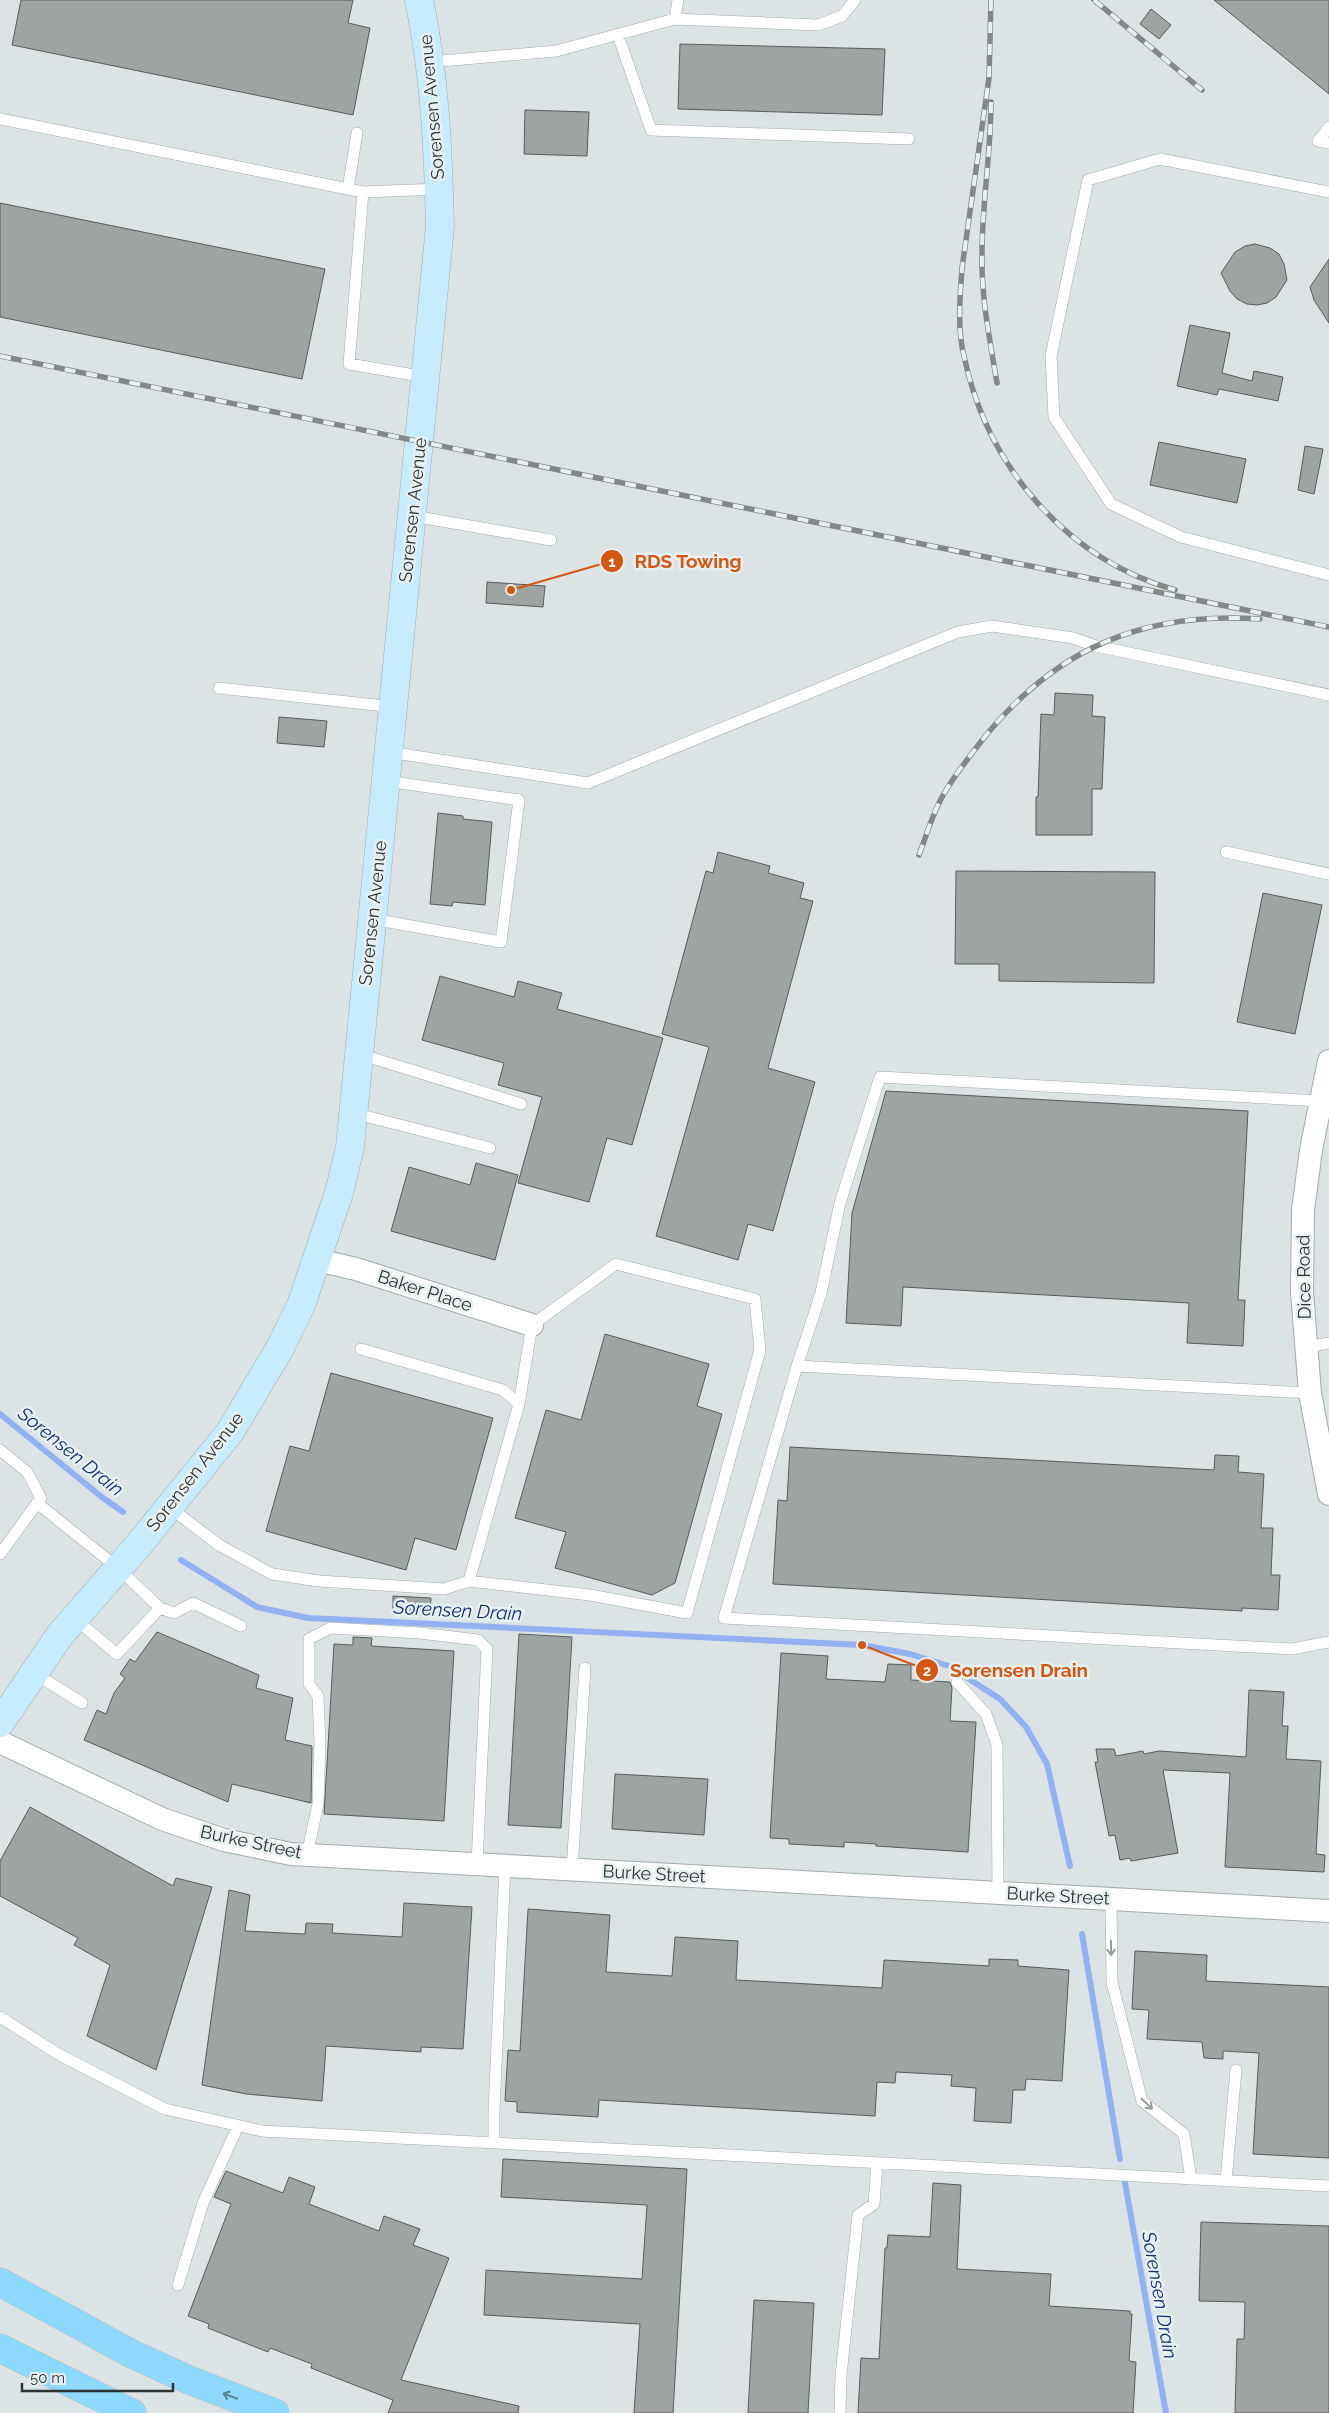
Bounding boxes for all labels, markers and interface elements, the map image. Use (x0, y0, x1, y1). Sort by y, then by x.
street label: Sorensen Avenue (415, 33, 448, 181)
street label: Sorensen Avenue (394, 436, 431, 583)
callout: RDS Towing (599, 544, 752, 578)
text: RDS Towing (634, 550, 742, 572)
text: 1 (608, 553, 616, 571)
street label: Sorensen Avenue (354, 839, 391, 986)
street label: Dice Road (1292, 1234, 1315, 1320)
street label: Baker Place (375, 1265, 475, 1316)
water label: Sorensen Drain (13, 1401, 128, 1500)
street label: Sorensen Avenue (141, 1407, 248, 1536)
water label: Sorensen Drain (392, 1596, 523, 1624)
callout: Sorensen Drain (915, 1653, 1098, 1687)
text: Sorensen Drain (950, 1659, 1088, 1681)
text: 2 (923, 1662, 931, 1680)
street label: Burke Street (198, 1821, 304, 1863)
street label: Burke Street (602, 1860, 706, 1887)
street label: Burke Street (1006, 1882, 1110, 1909)
one-way arrow (1106, 1940, 1116, 1956)
one-way arrow (1141, 2098, 1153, 2110)
water label: Sorensen Drain (1138, 2229, 1182, 2360)
scale bar (22, 2360, 174, 2392)
text: 50 m (30, 2369, 65, 2387)
one-way arrow (222, 2391, 238, 2400)

